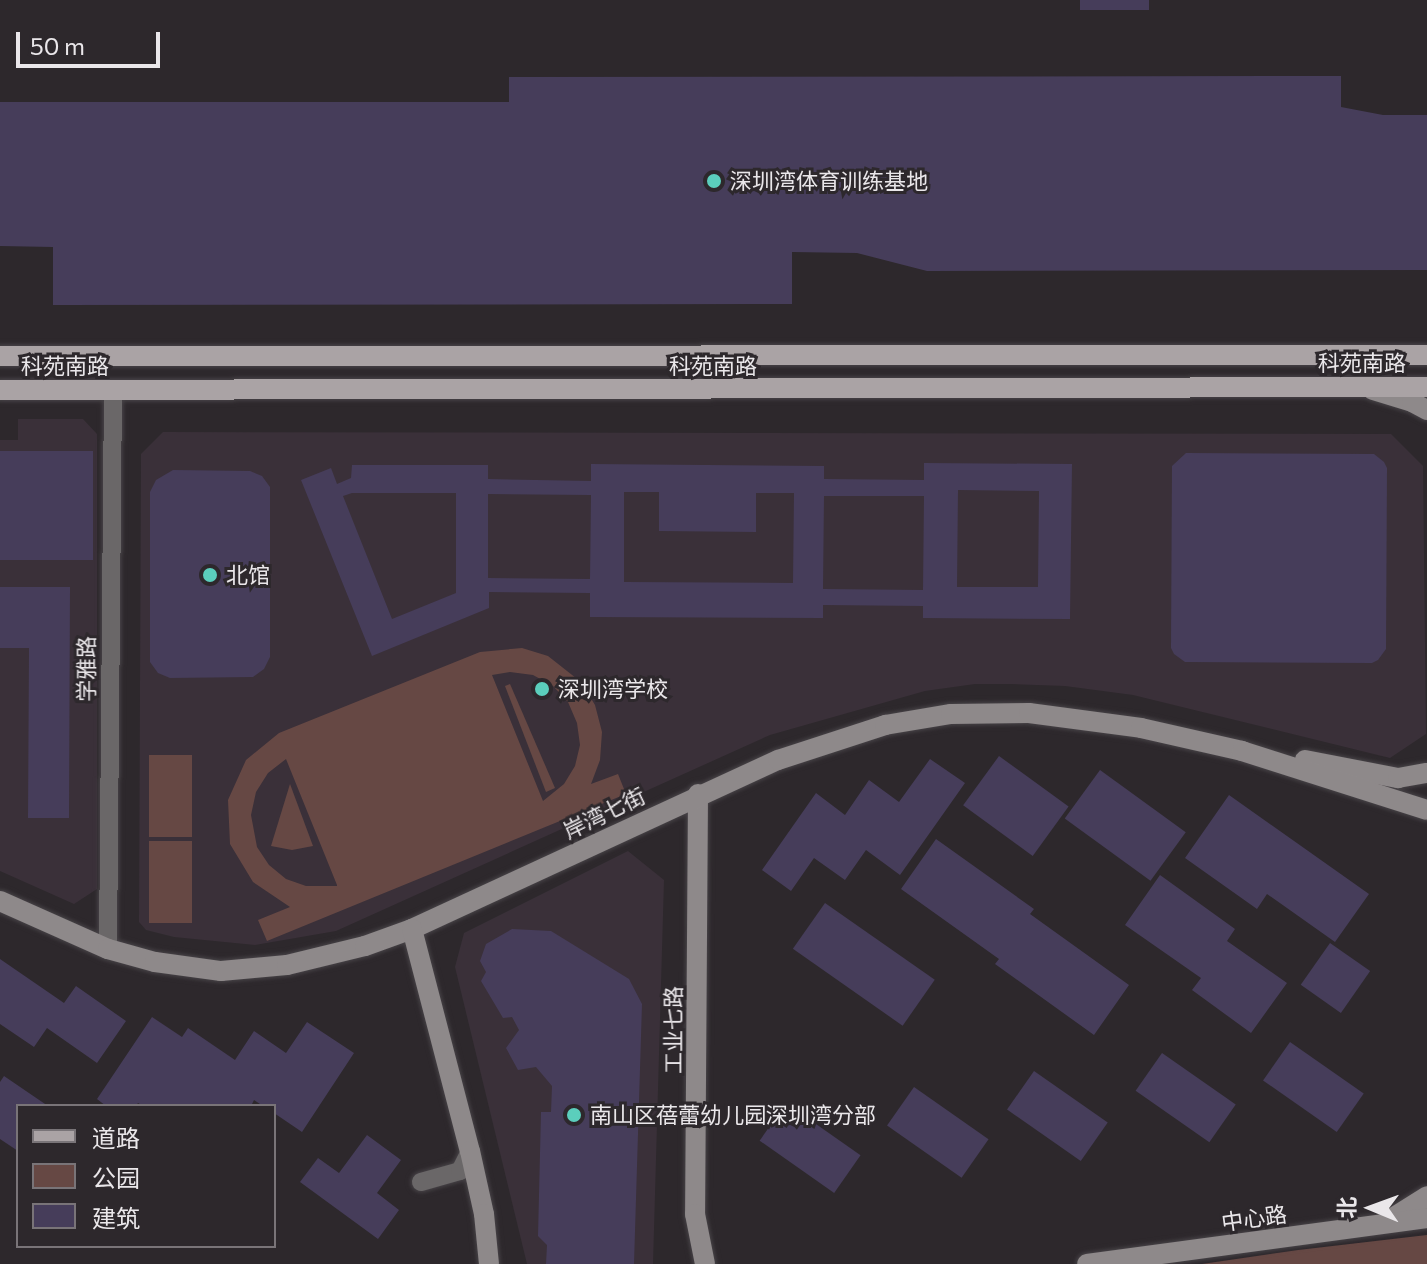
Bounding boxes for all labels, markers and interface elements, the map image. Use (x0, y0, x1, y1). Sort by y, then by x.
scale bar (20, 16, 164, 66)
text: 50 m (30, 31, 85, 60)
place label: 深圳湾体育训练基地 (730, 168, 928, 194)
marker: 深圳湾体育训练基地 (705, 172, 723, 190)
street label: 科苑南路 (1318, 350, 1406, 376)
street label: 科苑南路 (21, 353, 109, 379)
street label: 科苑南路 (669, 353, 757, 379)
place label: 北馆 (226, 562, 270, 588)
marker: 北馆 (201, 566, 219, 584)
street label: 学雅路 (73, 636, 99, 702)
place label: 深圳湾学校 (558, 676, 668, 702)
marker: 深圳湾学校 (533, 680, 551, 698)
street label: 岸湾七街 (559, 782, 649, 844)
street label: 工业七路 (660, 986, 686, 1074)
place label: 南山区蓓蕾幼儿园深圳湾分部 (590, 1102, 876, 1128)
legend (16, 1104, 276, 1248)
marker: 南山区蓓蕾幼儿园深圳湾分部 (565, 1106, 583, 1124)
text: 道路 (92, 1123, 140, 1152)
text: 公园 (92, 1163, 140, 1192)
north arrow (1331, 1168, 1411, 1248)
text: 北 (1333, 1196, 1360, 1219)
street label: 中心路 (1219, 1200, 1289, 1236)
text: 建筑 (92, 1203, 140, 1232)

